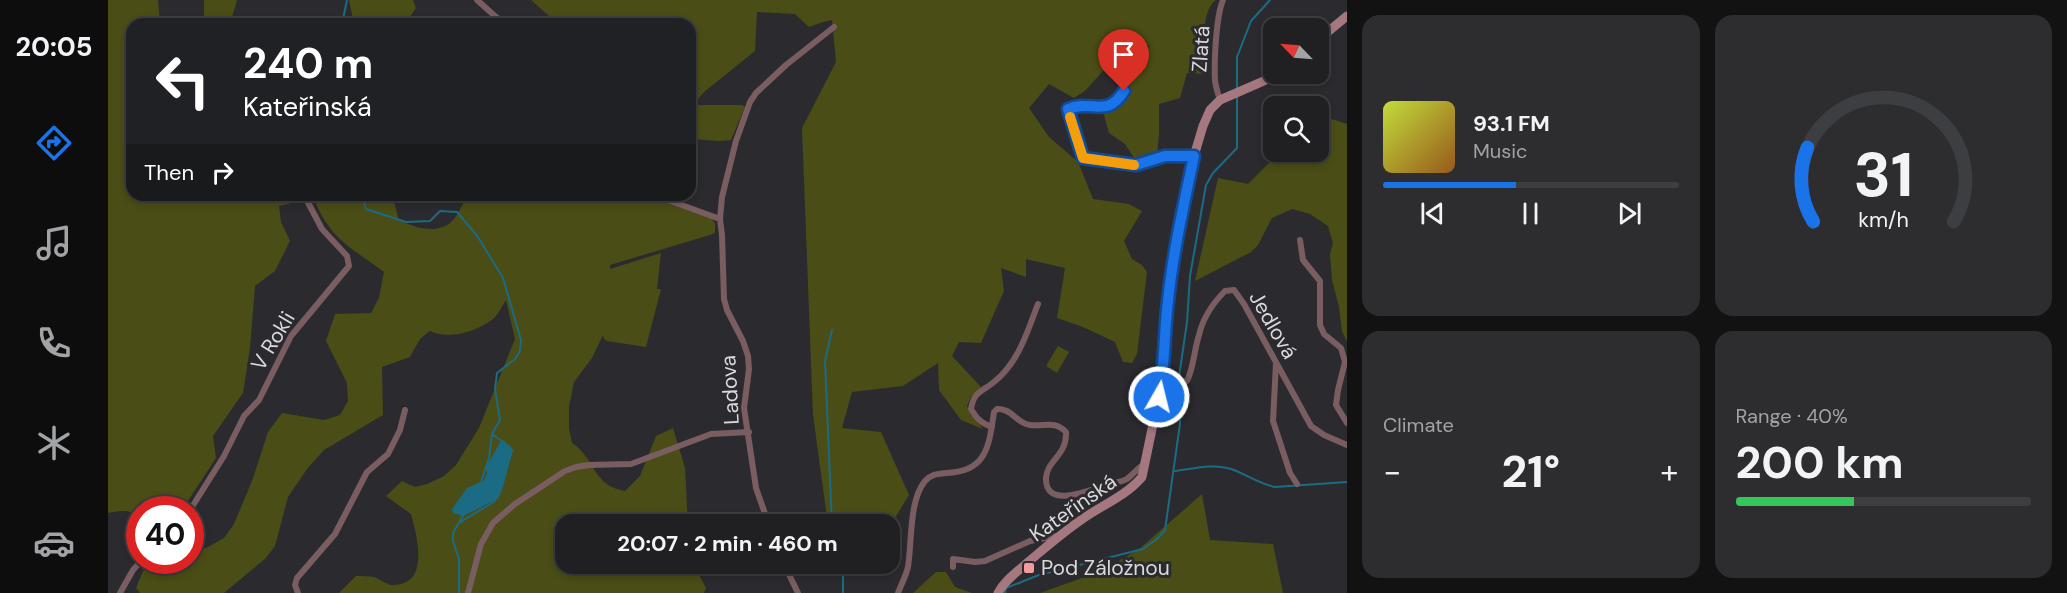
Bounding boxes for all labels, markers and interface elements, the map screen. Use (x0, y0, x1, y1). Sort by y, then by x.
north arrow (1263, 18, 1329, 84)
map controls (1263, 18, 1329, 162)
street label: Zlatá (1185, 25, 1217, 73)
text: 20:05 (15, 29, 93, 64)
pin (1098, 29, 1149, 91)
text: 240 m (243, 36, 373, 91)
icon: arrive (1107, 38, 1140, 71)
icon: left (144, 42, 222, 120)
text: Kateřinská (243, 89, 372, 124)
button: search (1263, 96, 1329, 162)
text: 93.1 FM (1473, 109, 1550, 138)
icon: directions (33, 122, 75, 164)
text: 31 (1853, 135, 1913, 216)
text: Music (1473, 138, 1528, 164)
icon: right (206, 156, 239, 189)
text: Then (144, 158, 194, 187)
icon: previous (1416, 197, 1449, 230)
icon: pause (1514, 197, 1547, 230)
icon: next (1613, 197, 1646, 230)
text: km/h (1858, 207, 1909, 235)
icon: music (33, 222, 75, 264)
street label: Jedlová (1242, 286, 1304, 364)
street label: V Rokli (244, 306, 302, 376)
icon: phone (33, 322, 75, 364)
street label: Ladova (714, 355, 746, 425)
position arrow (1127, 365, 1191, 429)
text: Range · 40% (1736, 403, 1848, 429)
text: Climate (1383, 412, 1454, 438)
icon: climate (33, 422, 75, 464)
text: 200 km (1736, 433, 1904, 492)
text: 21° (1501, 442, 1560, 501)
text: − (1383, 450, 1401, 493)
text: + (1660, 450, 1679, 493)
street label: Kateřinská (1024, 468, 1122, 548)
speed limit sign: 40 (126, 496, 204, 574)
icon: car (33, 522, 75, 564)
text: 20:07 · 2 min · 460 m (617, 529, 838, 558)
place label: Pod Záložnou (1041, 554, 1170, 582)
marker: Pod Záložnou (1022, 561, 1036, 575)

